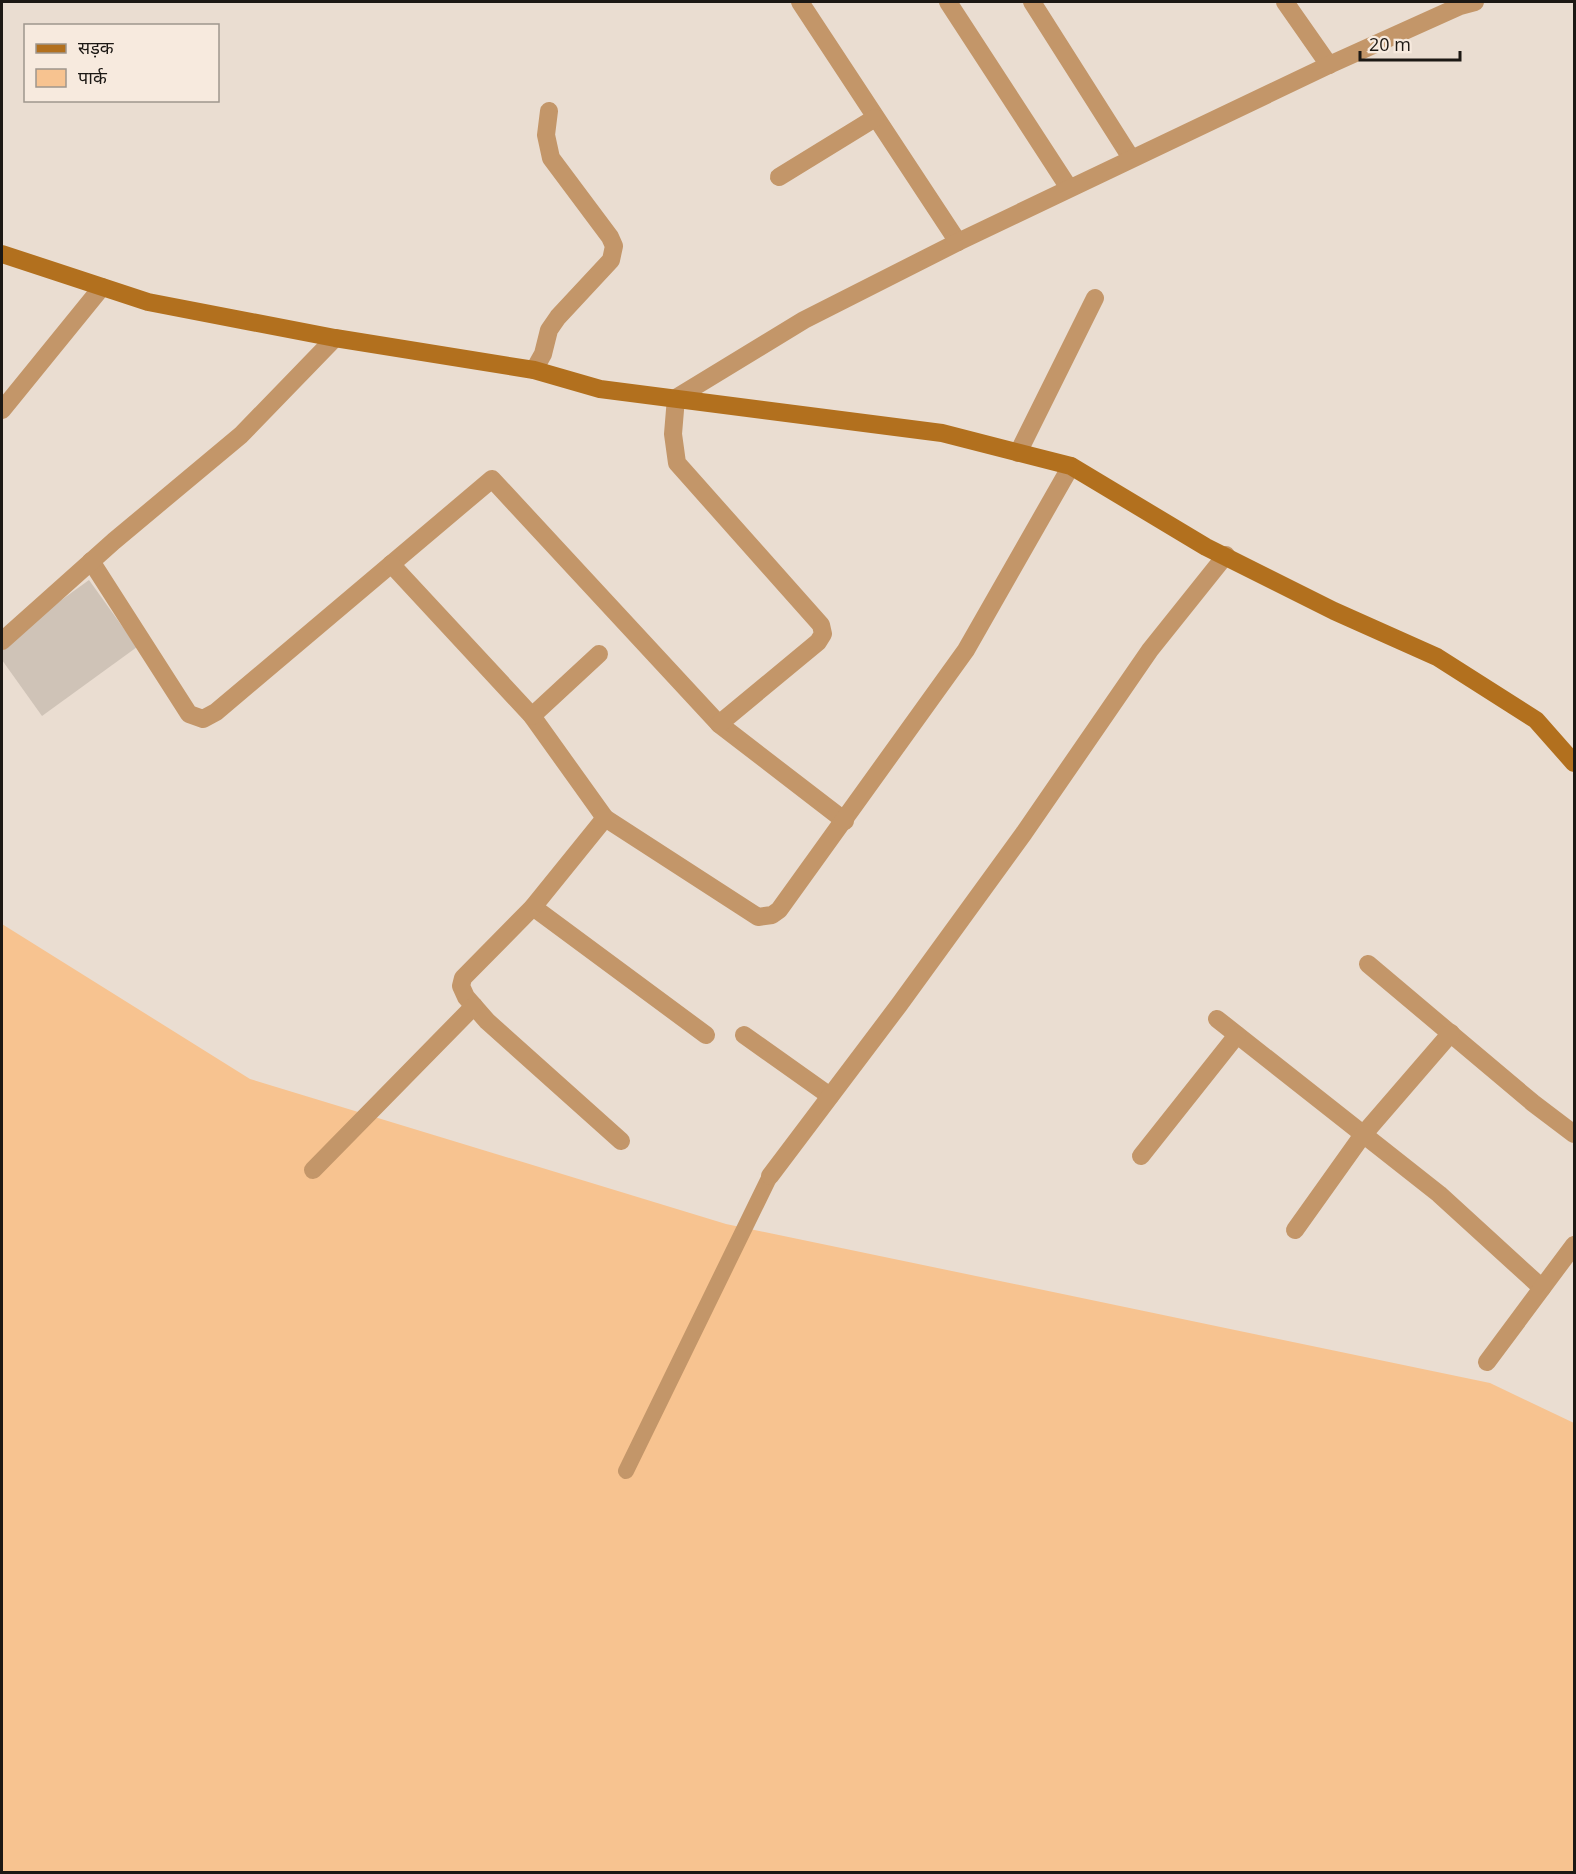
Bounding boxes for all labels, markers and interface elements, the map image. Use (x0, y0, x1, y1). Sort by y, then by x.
legend (24, 24, 219, 102)
scale bar (1360, 24, 1460, 62)
text: 20 m (1369, 32, 1411, 56)
text: सड़क (78, 35, 115, 59)
text: पार्क (78, 65, 108, 89)

